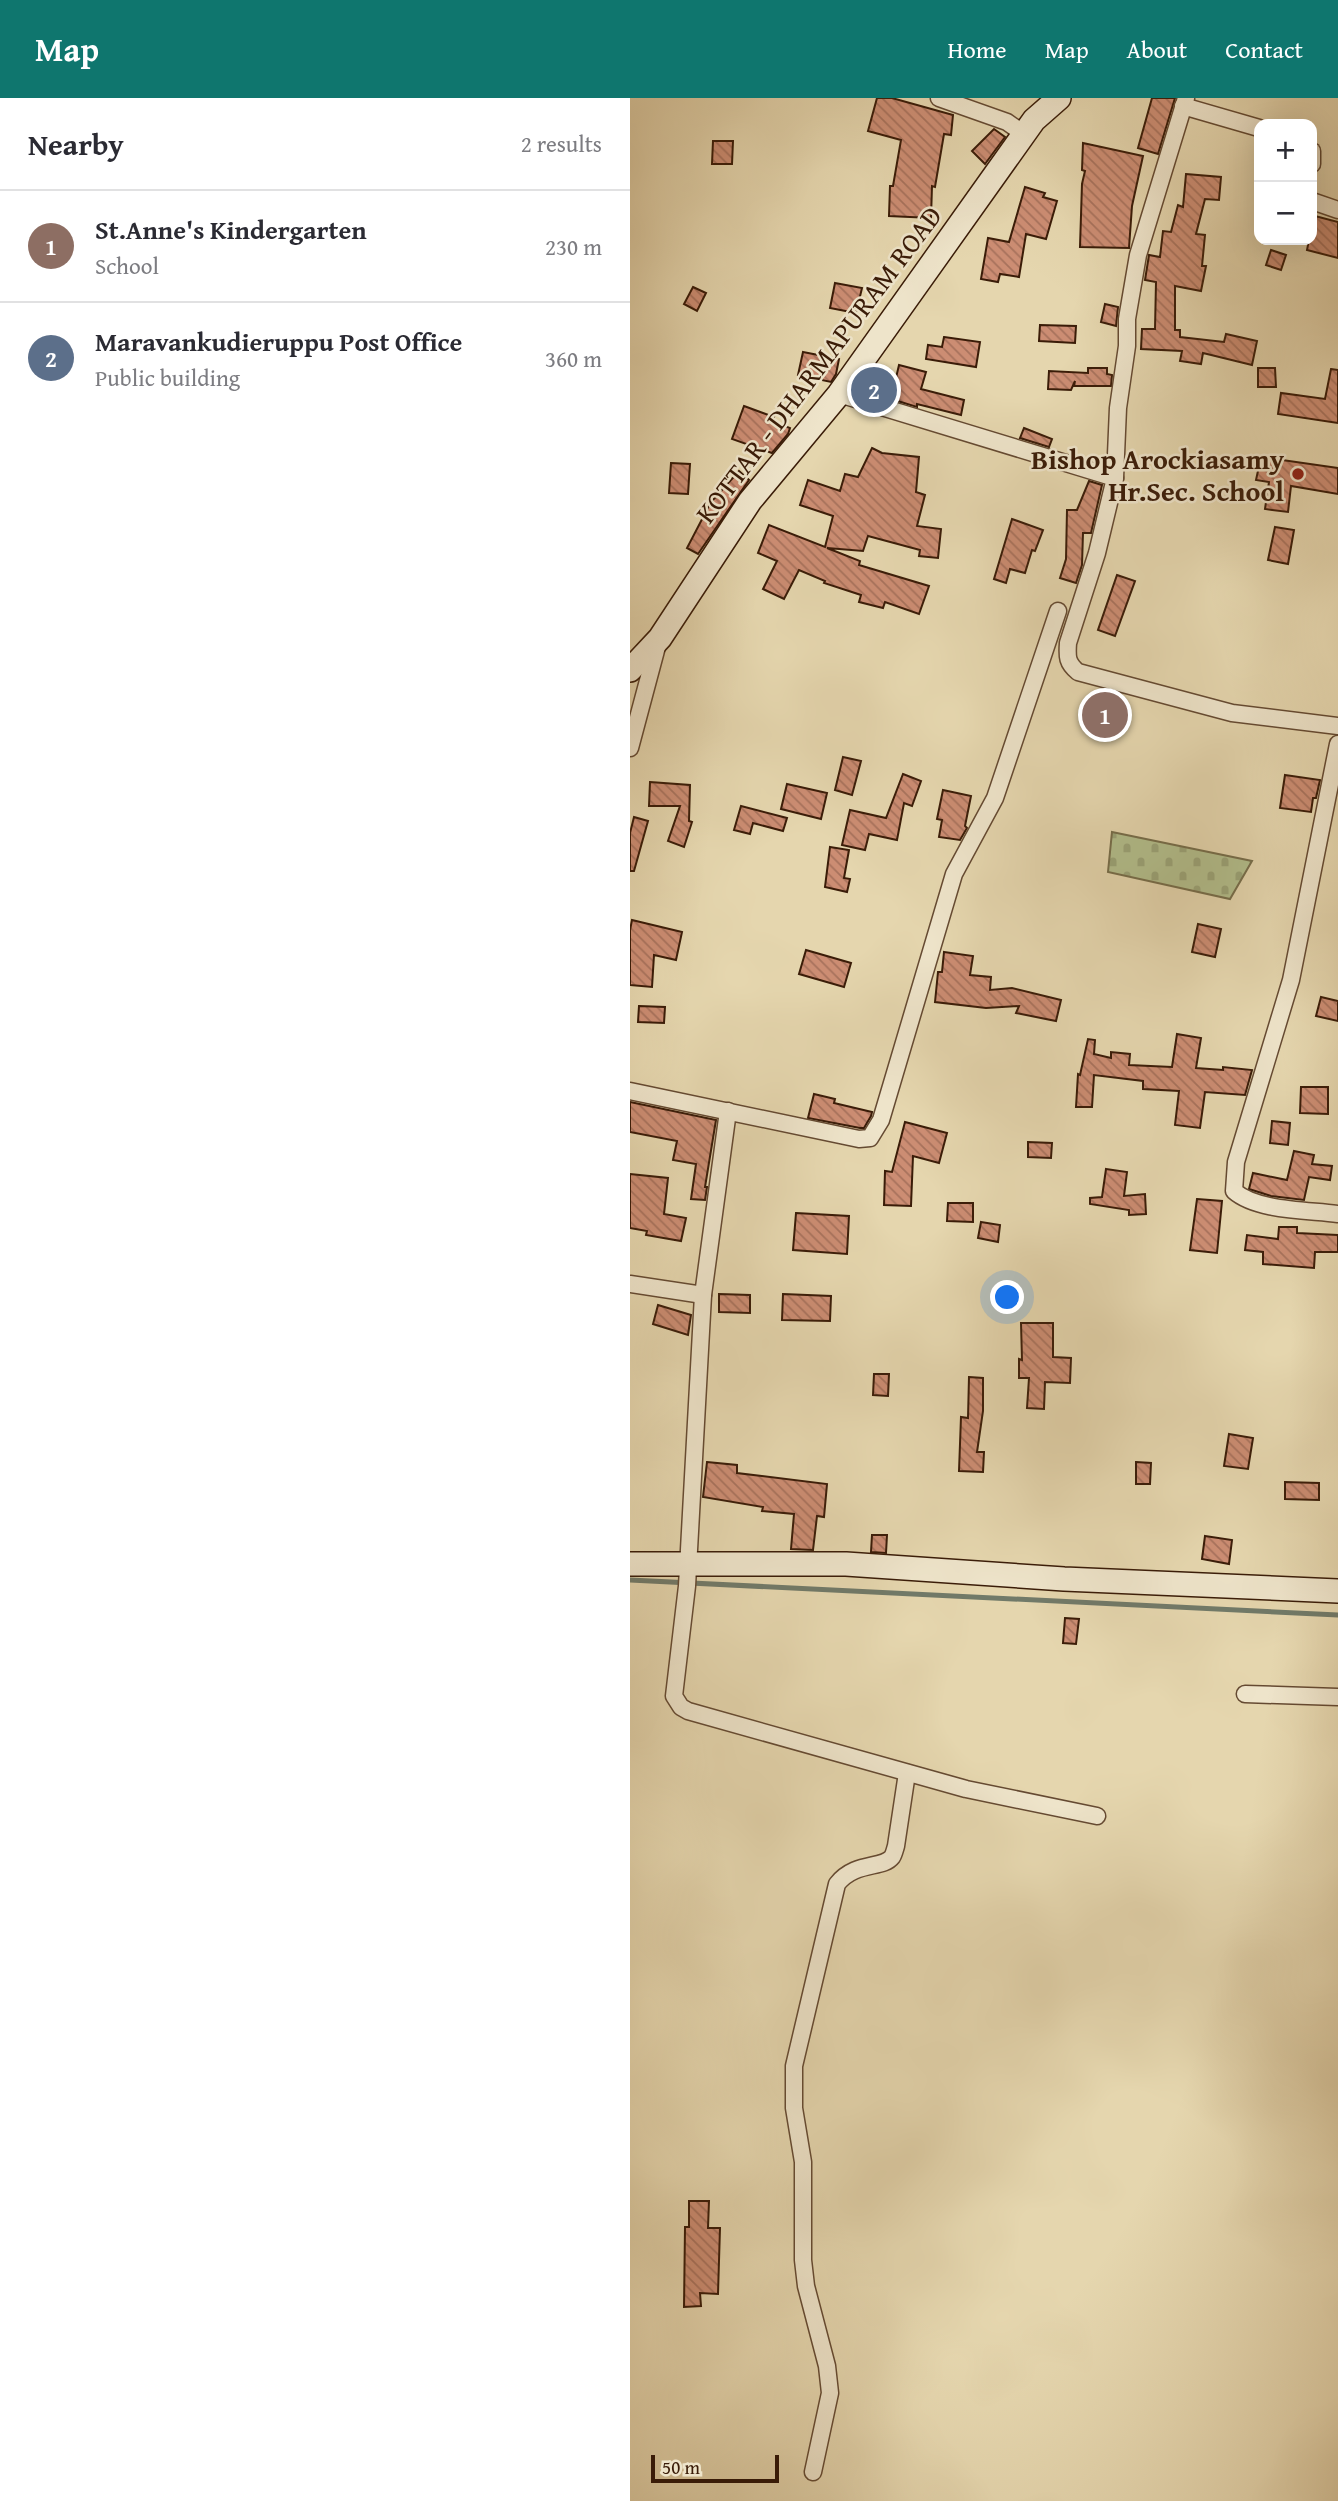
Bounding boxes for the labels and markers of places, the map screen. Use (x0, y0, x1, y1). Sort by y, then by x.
pin: 2 (851, 364, 897, 416)
place label: Bishop Arockiasamy Hr.Sec. School (1031, 438, 1285, 511)
marker: Bishop Arockiasamy Hr.Sec. School (1290, 466, 1306, 482)
pin: 1 (1082, 689, 1128, 741)

